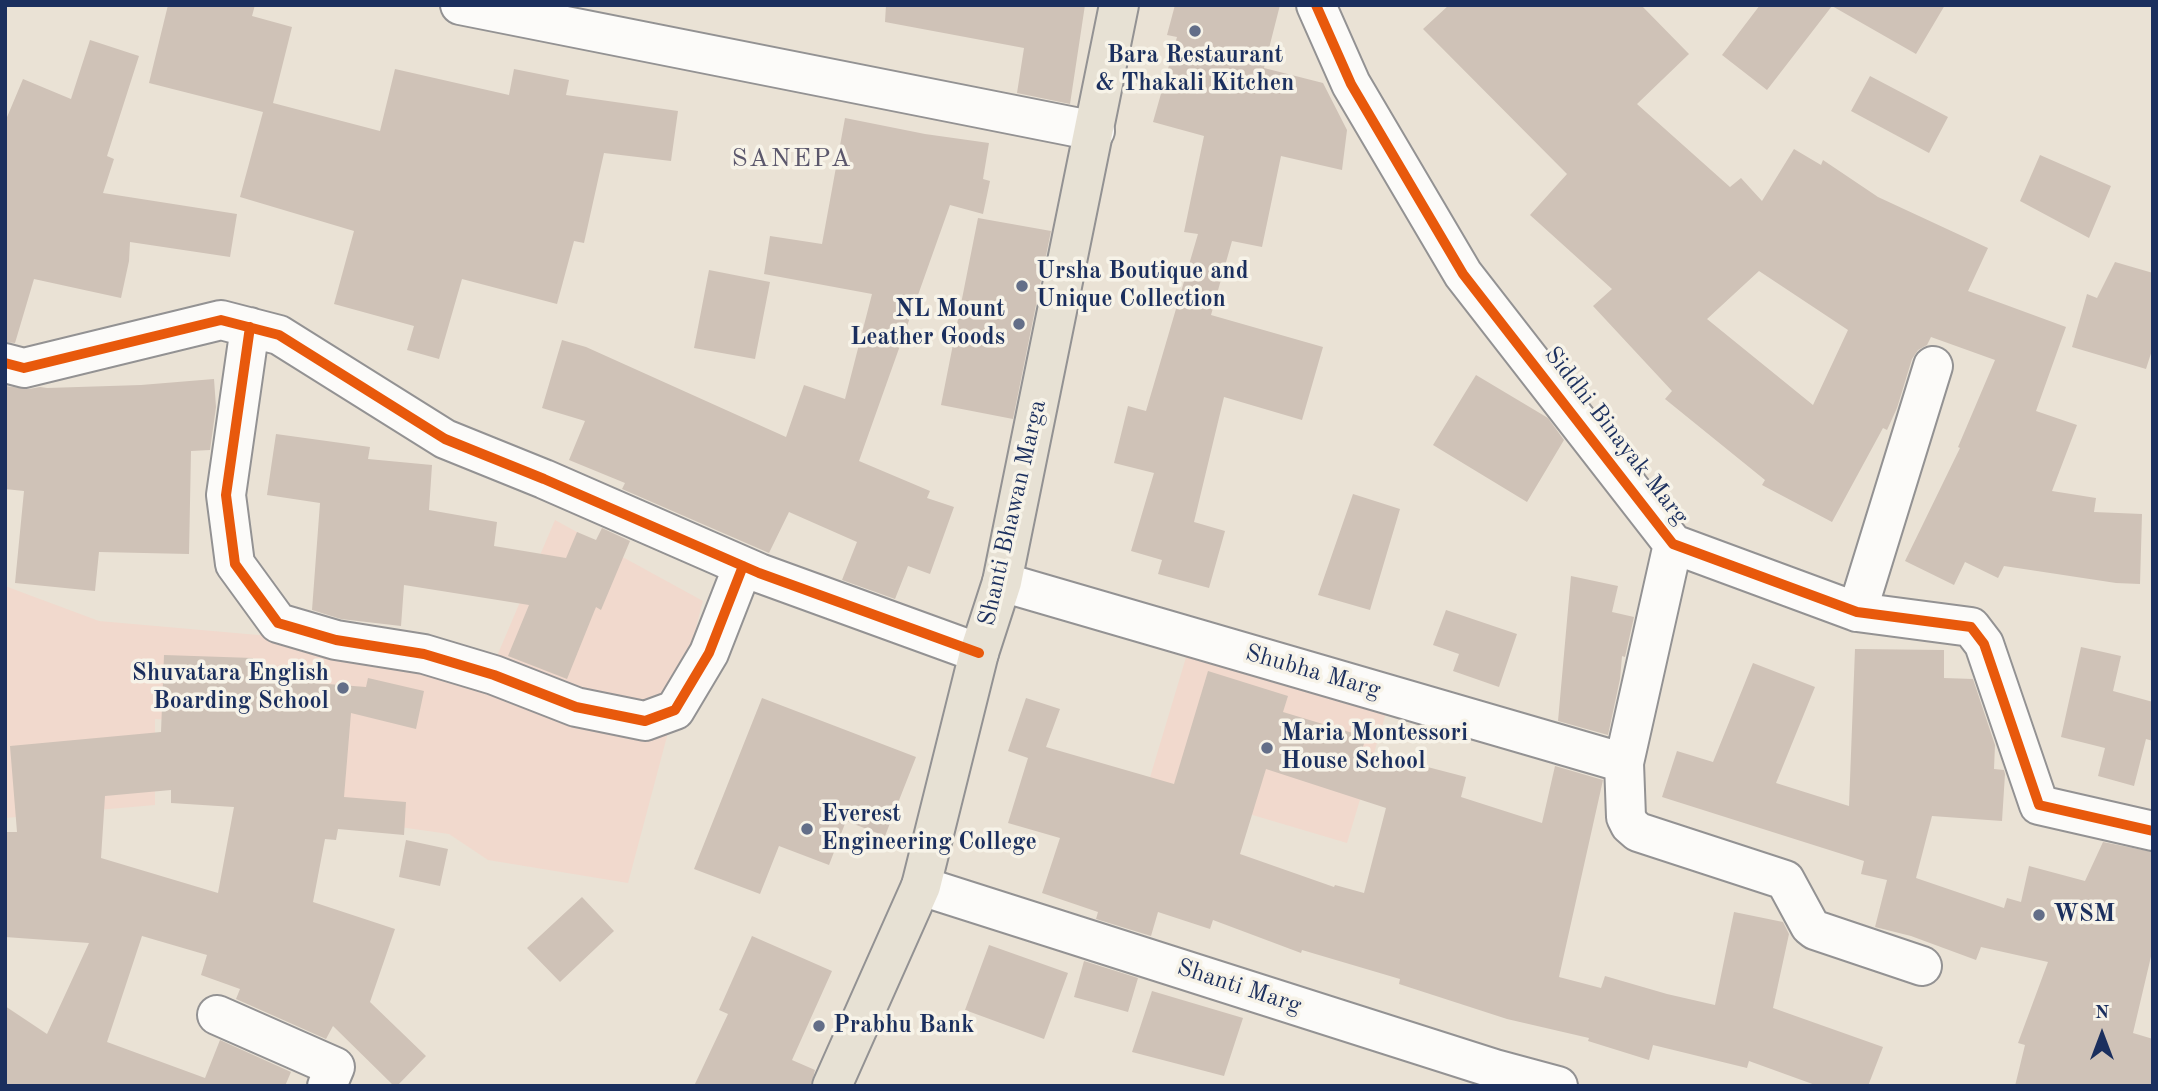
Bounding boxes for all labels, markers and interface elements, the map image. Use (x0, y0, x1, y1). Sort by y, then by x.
marker: Bara Restaurant & Thakali Kitchen (1187, 23, 1203, 39)
place label: Bara Restaurant & Thakali Kitchen (1096, 42, 1294, 98)
district label: SANEPA (732, 143, 852, 175)
place label: Ursha Boutique and Unique Collection (1036, 258, 1249, 314)
marker: Ursha Boutique and Unique Collection (1014, 278, 1030, 294)
place label: NL Mount Leather Goods (850, 296, 1005, 352)
marker: NL Mount Leather Goods (1011, 316, 1027, 332)
street label: Siddhi Binayak Marg (1538, 341, 1694, 531)
street label: Shanti Bhawan Marga (973, 397, 1053, 629)
street label: Shubha Marg (1242, 639, 1384, 705)
place label: Shuvatara English Boarding School (132, 660, 329, 716)
marker: Shuvatara English Boarding School (335, 680, 351, 696)
place label: Maria Montessori House School (1281, 720, 1468, 776)
marker: Maria Montessori House School (1259, 740, 1275, 756)
place label: Everest Engineering College (821, 801, 1037, 857)
marker: Everest Engineering College (799, 821, 815, 837)
place label: WSM (2053, 901, 2115, 929)
marker: WSM (2031, 907, 2047, 923)
street label: Shanti Marg (1173, 953, 1305, 1021)
north arrow (2067, 1000, 2137, 1070)
text: N (2095, 1004, 2109, 1023)
place label: Prabhu Bank (833, 1012, 975, 1040)
marker: Prabhu Bank (811, 1018, 827, 1034)

